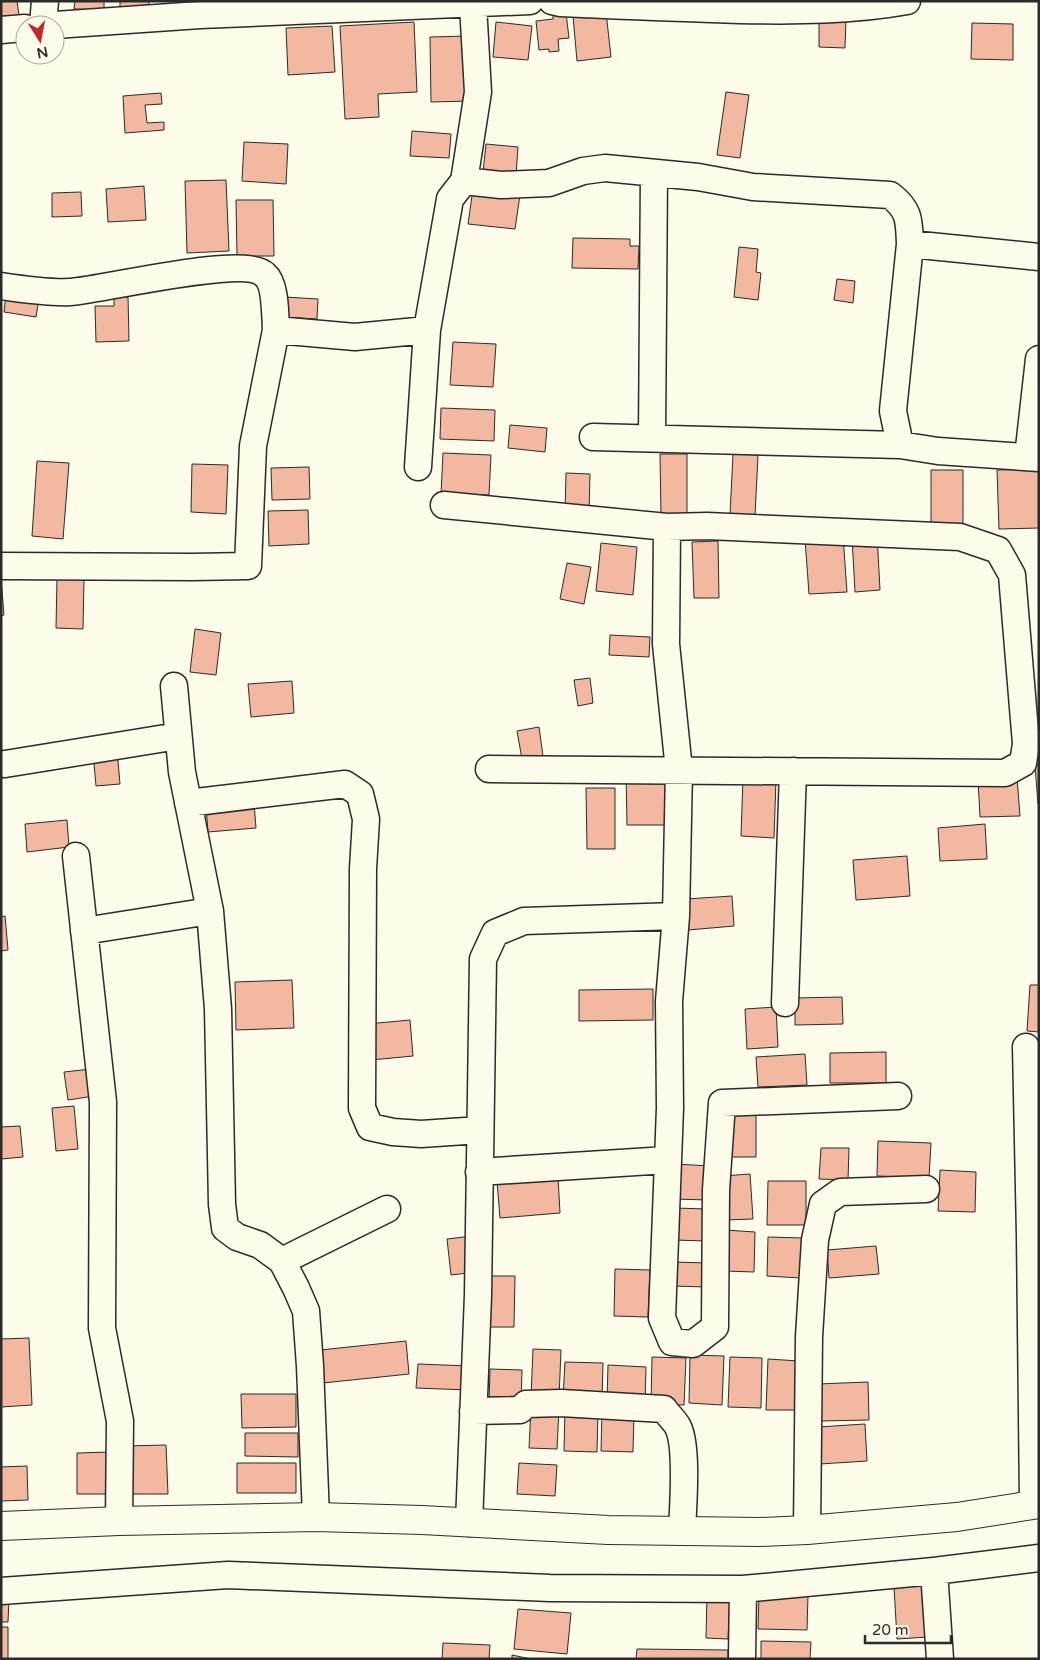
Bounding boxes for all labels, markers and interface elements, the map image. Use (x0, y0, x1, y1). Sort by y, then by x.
north arrow (15, 15, 65, 65)
text: N (35, 43, 50, 62)
scale bar (865, 1612, 951, 1644)
text: 20 m (872, 1621, 909, 1639)

